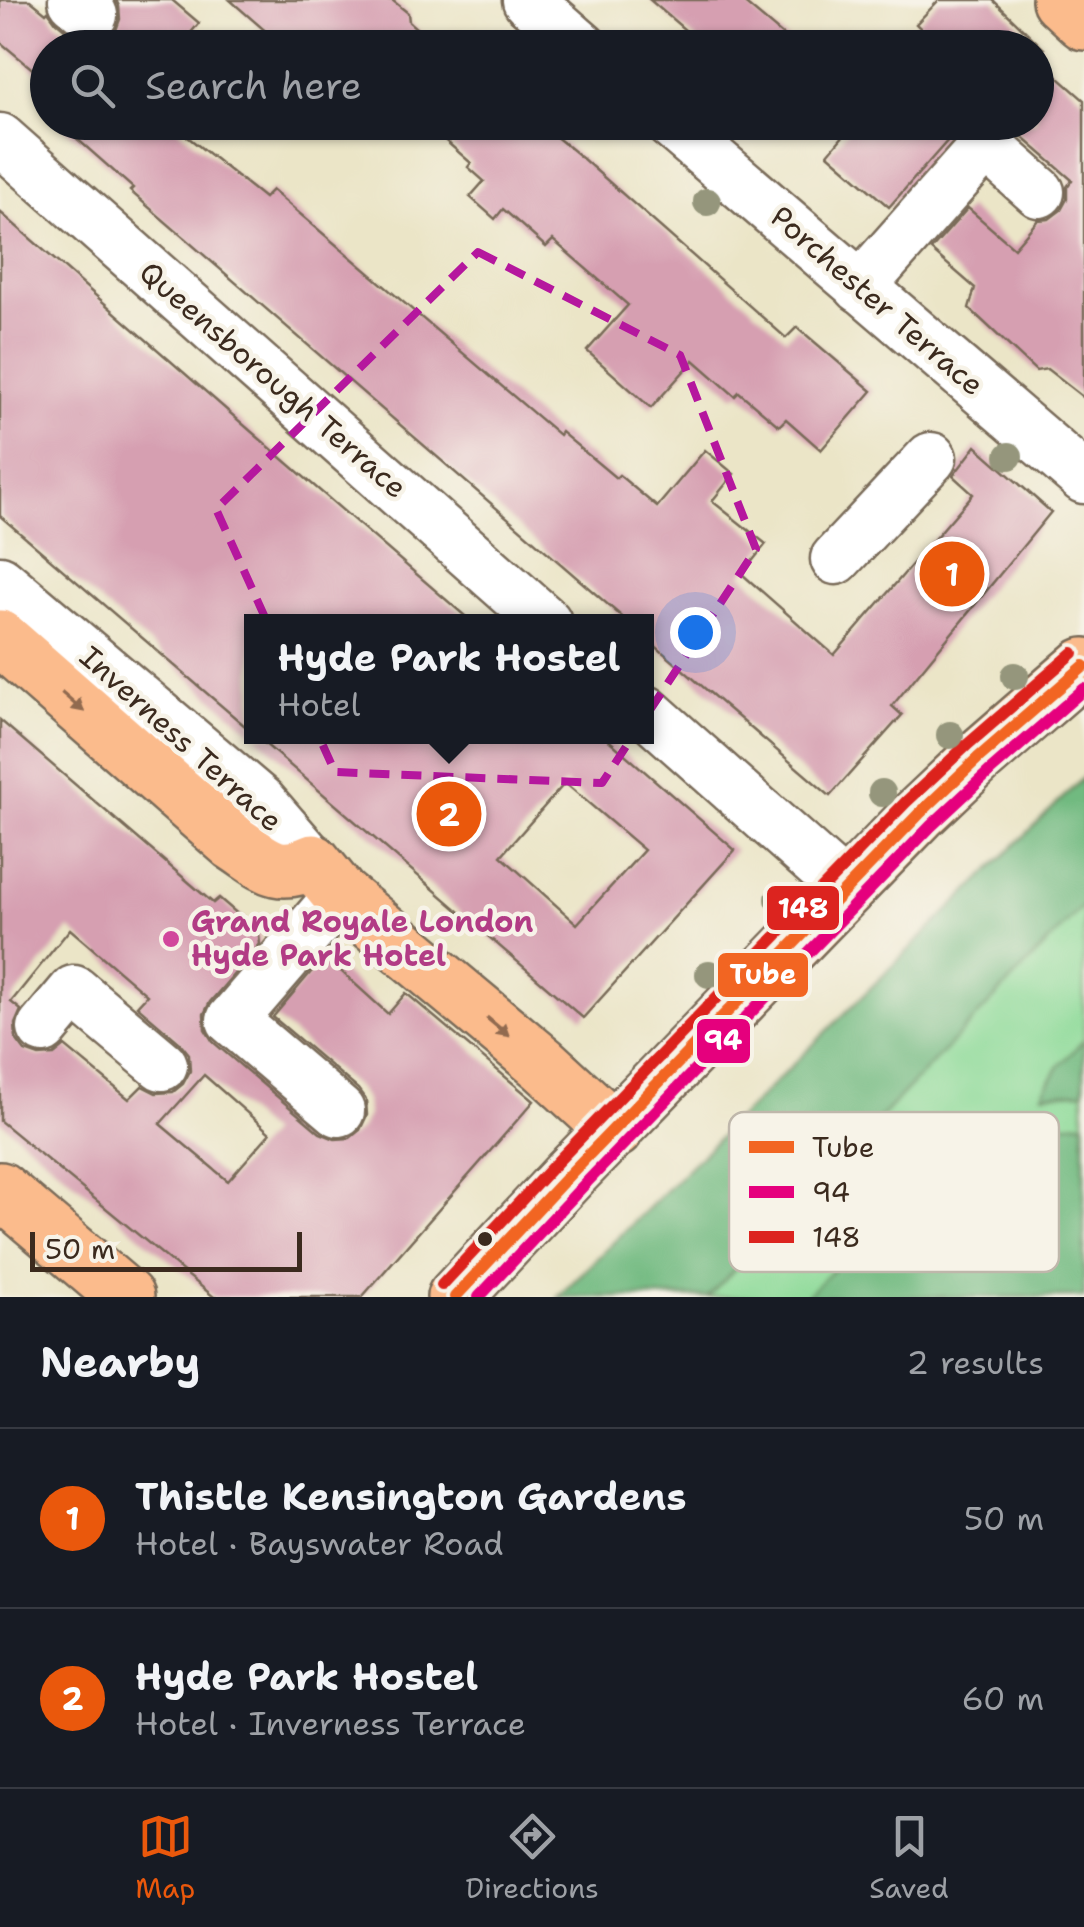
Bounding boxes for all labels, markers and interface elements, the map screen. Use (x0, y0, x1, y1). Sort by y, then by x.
search box (30, 30, 1054, 140)
icon: search (65, 58, 120, 113)
text: Search here (145, 60, 362, 111)
street label: Porchester Terrace (762, 196, 993, 405)
street label: Queensborough Terrace (131, 252, 416, 507)
pin: 1 (920, 536, 984, 612)
your location (670, 607, 721, 658)
popup (244, 614, 654, 744)
text: Hyde Park Hostel (277, 632, 621, 683)
street label: Inverness Terrace (71, 636, 292, 841)
text: Hotel (277, 683, 360, 726)
one-way arrow (61, 691, 86, 713)
pin: 2 (416, 776, 482, 852)
line badge: 148 (765, 884, 841, 932)
text: 148 (777, 889, 829, 927)
place label: Grand Royale London Hyde Park Hotel (191, 901, 534, 976)
marker: Grand Royale London Hyde Park Hotel (160, 928, 182, 950)
line badge: Tube (716, 951, 810, 999)
text: Tube (730, 955, 796, 993)
one-way arrow (485, 1015, 510, 1037)
line badge: 94 (695, 1017, 752, 1065)
text: 94 (704, 1021, 743, 1059)
legend (729, 1112, 1059, 1272)
text: Tube (812, 1128, 875, 1166)
text: 94 (812, 1173, 850, 1211)
text: 148 (812, 1218, 861, 1256)
scale bar (30, 1227, 302, 1272)
unlabelled marker (475, 1229, 495, 1249)
text: 50 m (45, 1230, 115, 1268)
text: Nearby (40, 1334, 200, 1390)
text: 2 results (907, 1341, 1044, 1384)
text: Thistle Kensington Gardens (135, 1471, 686, 1522)
text: 1 (65, 1497, 80, 1540)
text: 50 m (964, 1497, 1044, 1540)
text: Hotel · Bayswater Road (135, 1522, 504, 1565)
text: Hyde Park Hostel (135, 1651, 478, 1702)
text: 2 (61, 1677, 84, 1720)
text: 60 m (962, 1677, 1044, 1720)
text: Hotel · Inverness Terrace (135, 1702, 526, 1745)
tab: Map (135, 1809, 195, 1907)
tab: Directions (466, 1809, 599, 1907)
tab: Saved (869, 1809, 949, 1907)

